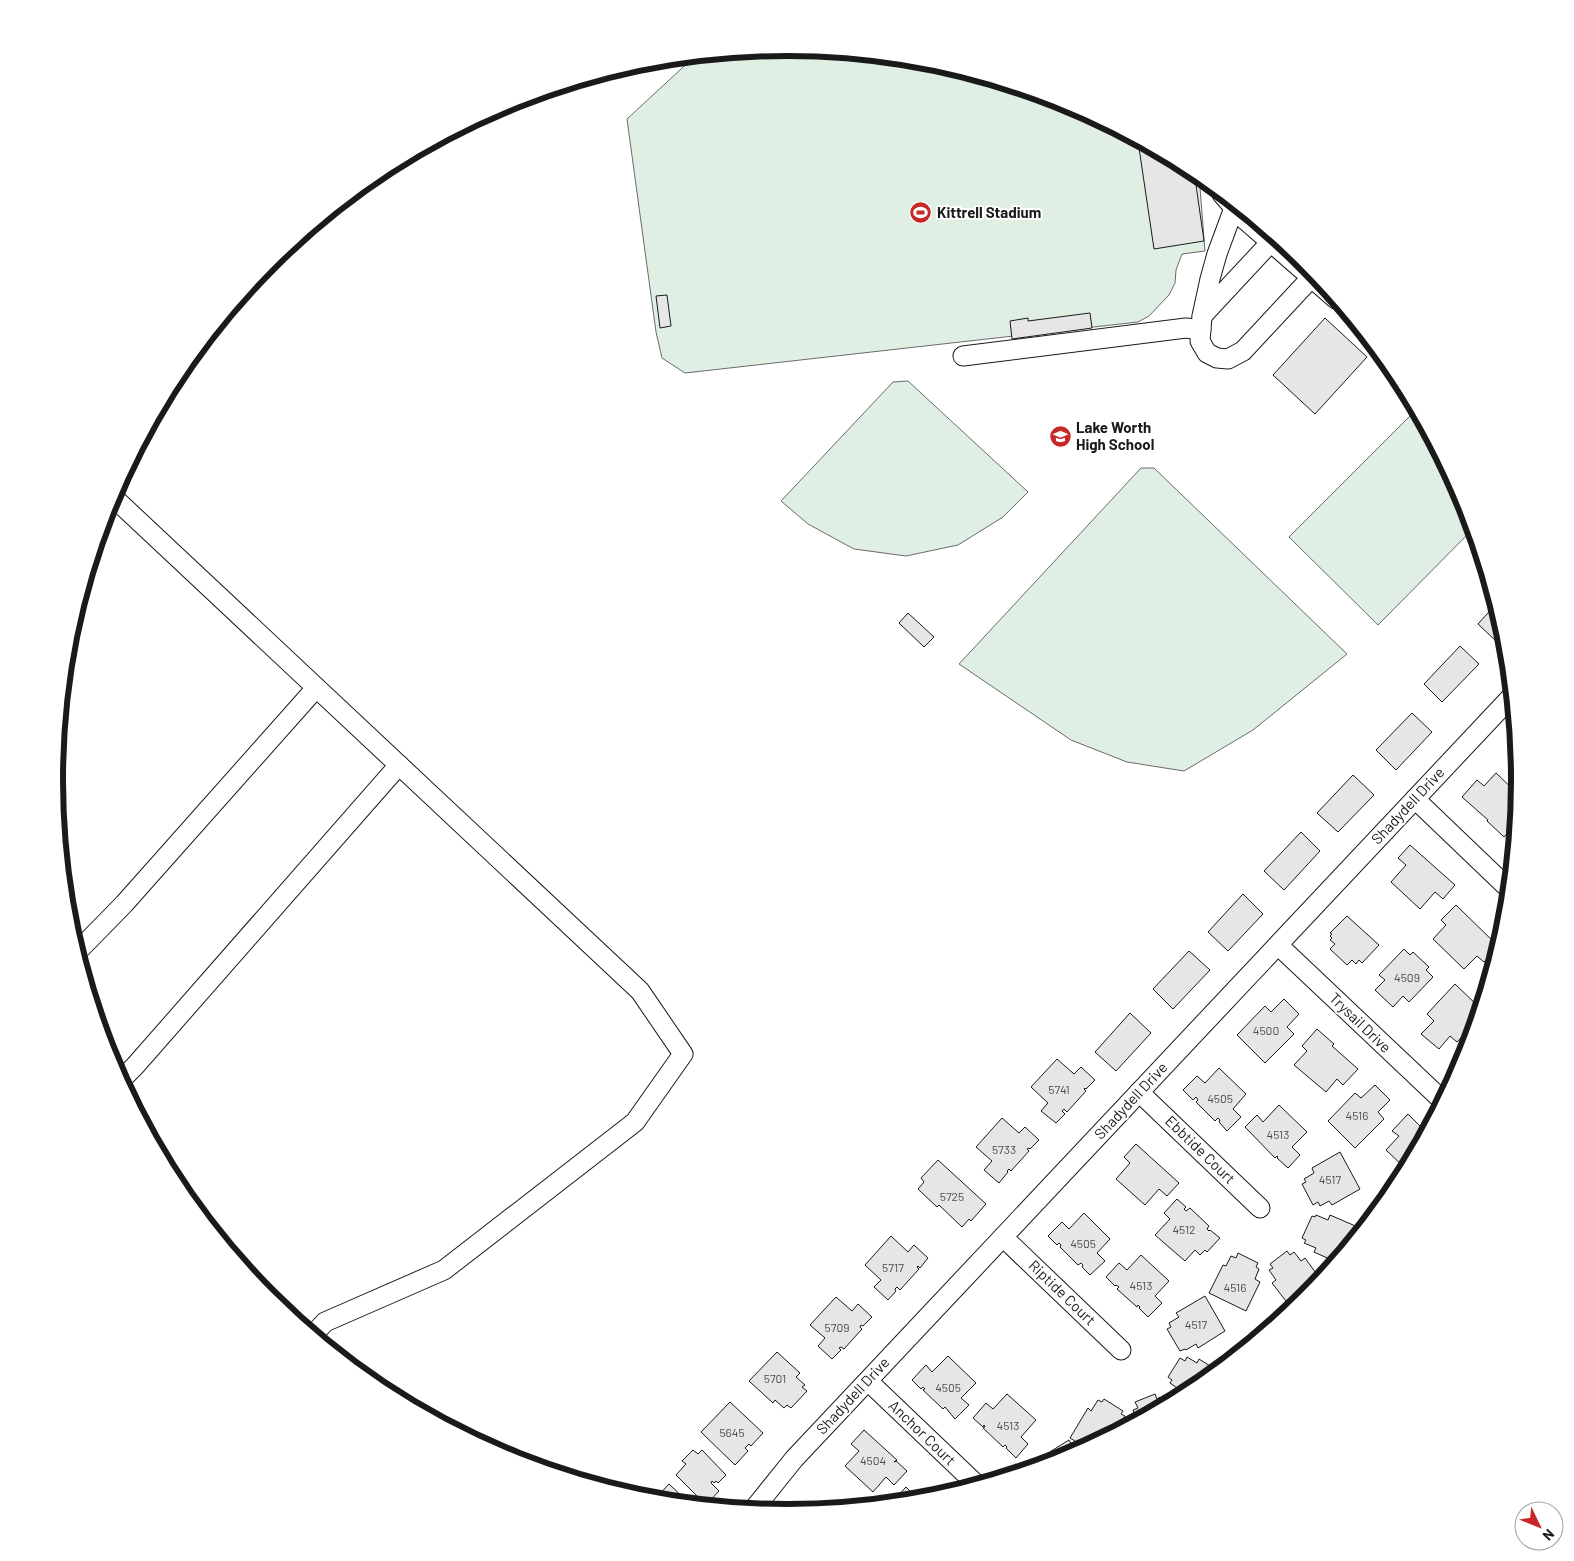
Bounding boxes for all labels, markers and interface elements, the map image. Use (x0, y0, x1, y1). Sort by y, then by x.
sports icon: Kittrell Stadium (909, 201, 933, 225)
place label: Kittrell Stadium (937, 203, 1041, 221)
place label: Lake Worth High School (1076, 418, 1154, 453)
school or university icon: Lake Worth High School (1048, 425, 1072, 449)
street label: Shadydell Drive (1367, 763, 1448, 848)
house number: 4509 (1394, 970, 1420, 984)
street label: Trysail Drive (1326, 988, 1395, 1056)
house number: 4500 (1253, 1023, 1279, 1037)
street label: Shadydell Drive (1090, 1058, 1171, 1143)
house number: 5741 (1048, 1082, 1070, 1096)
house number: 4505 (1207, 1091, 1233, 1105)
house number: 4516 (1346, 1108, 1368, 1122)
street label: Ebbtide Court (1162, 1111, 1239, 1187)
house number: 4513 (1267, 1127, 1289, 1141)
house number: 5733 (992, 1142, 1016, 1156)
house number: 4517 (1319, 1172, 1341, 1186)
house number: 5725 (940, 1189, 964, 1203)
house number: 4512 (1172, 1222, 1196, 1236)
house number: 4505 (1070, 1236, 1096, 1250)
street label: Riptide Court (1025, 1256, 1100, 1329)
house number: 5717 (882, 1260, 904, 1274)
house number: 4513 (1130, 1278, 1152, 1292)
house number: 4516 (1224, 1280, 1246, 1294)
house number: 4517 (1185, 1317, 1207, 1331)
house number: 5709 (825, 1320, 849, 1334)
street label: Shadydell Drive (812, 1353, 893, 1438)
house number: 5701 (764, 1371, 786, 1385)
house number: 4505 (935, 1380, 961, 1394)
street label: Anchor Court (886, 1396, 960, 1469)
house number: 4513 (997, 1418, 1019, 1432)
house number: 5645 (719, 1425, 745, 1439)
house number: 4504 (860, 1453, 886, 1467)
north arrow (1514, 1501, 1564, 1551)
text: N (1539, 1526, 1558, 1544)

